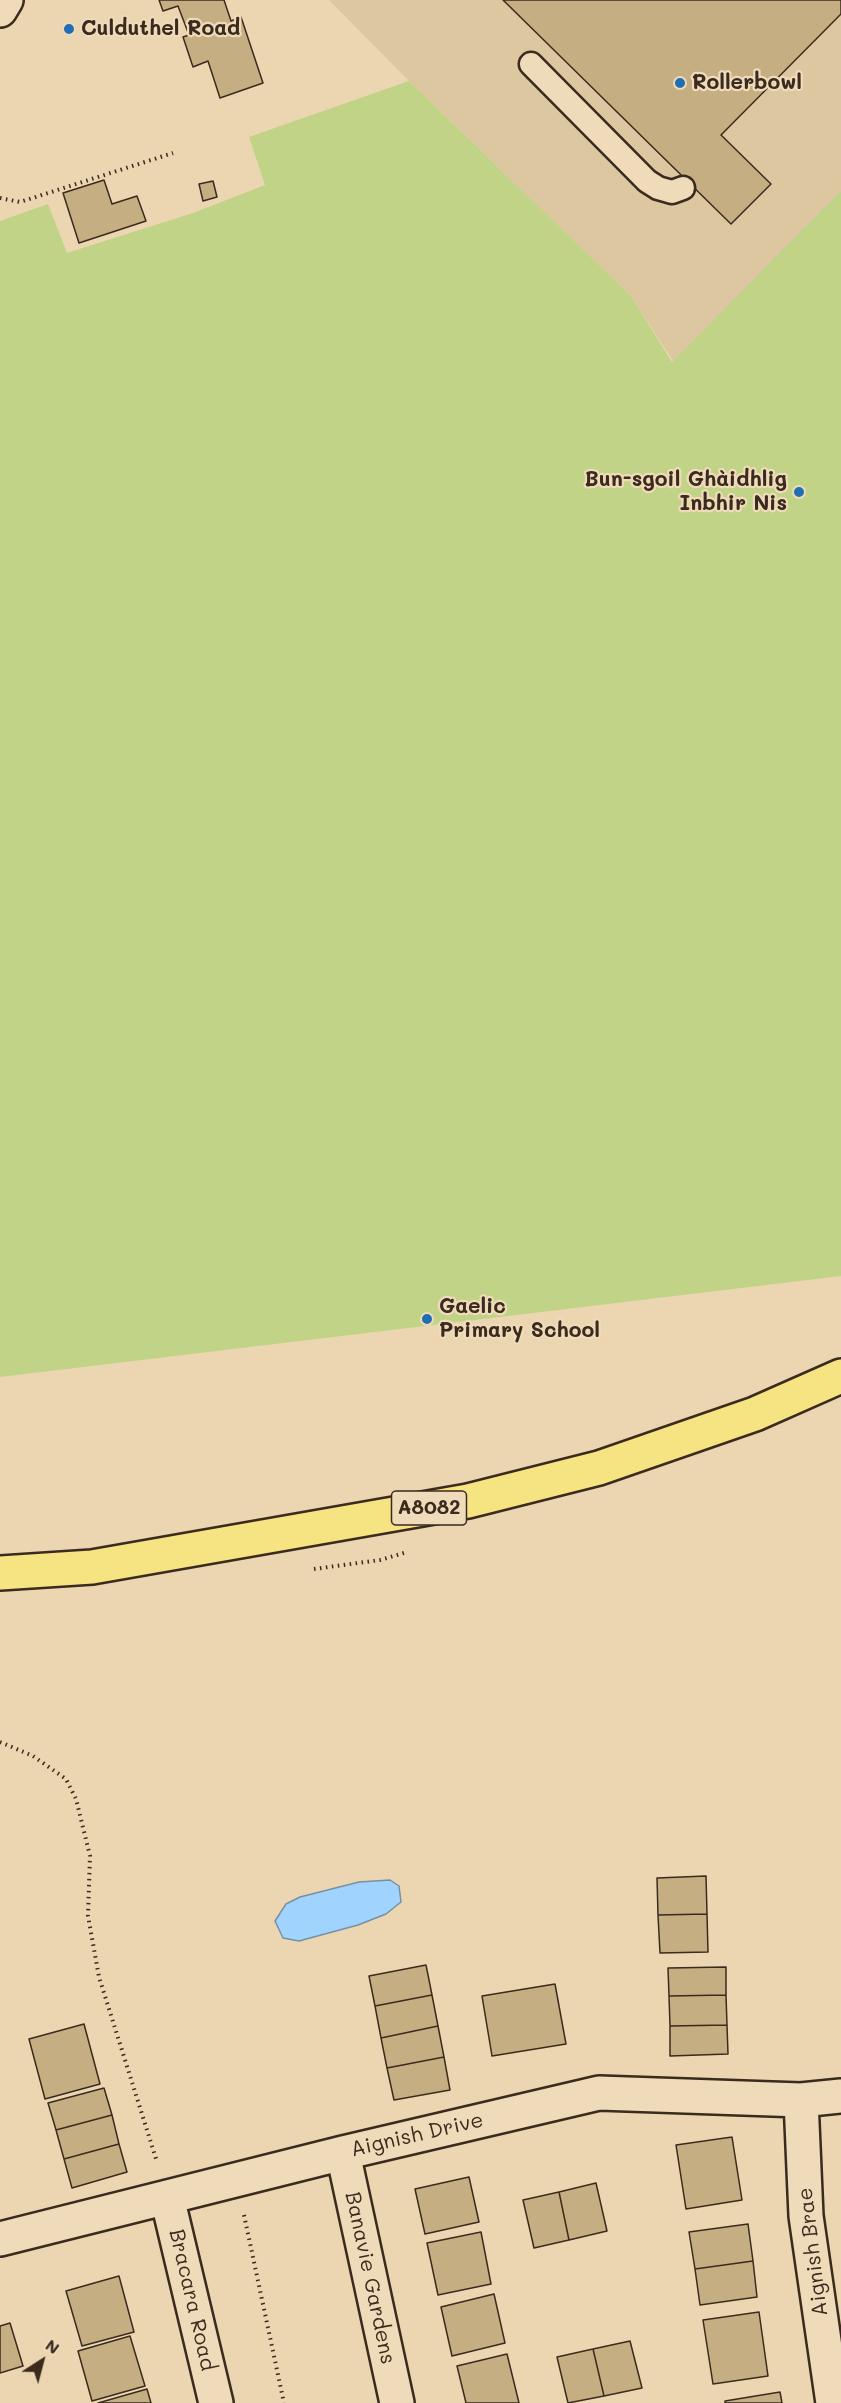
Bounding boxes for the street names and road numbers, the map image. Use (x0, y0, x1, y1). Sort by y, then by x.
road number: A8082 (392, 1491, 466, 1525)
street label: Aignish Drive (348, 2107, 486, 2163)
street label: Aignish Brae (793, 2186, 833, 2318)
street label: Banavie Gardens (339, 2190, 401, 2366)
street label: Bracara Road (163, 2227, 221, 2373)

